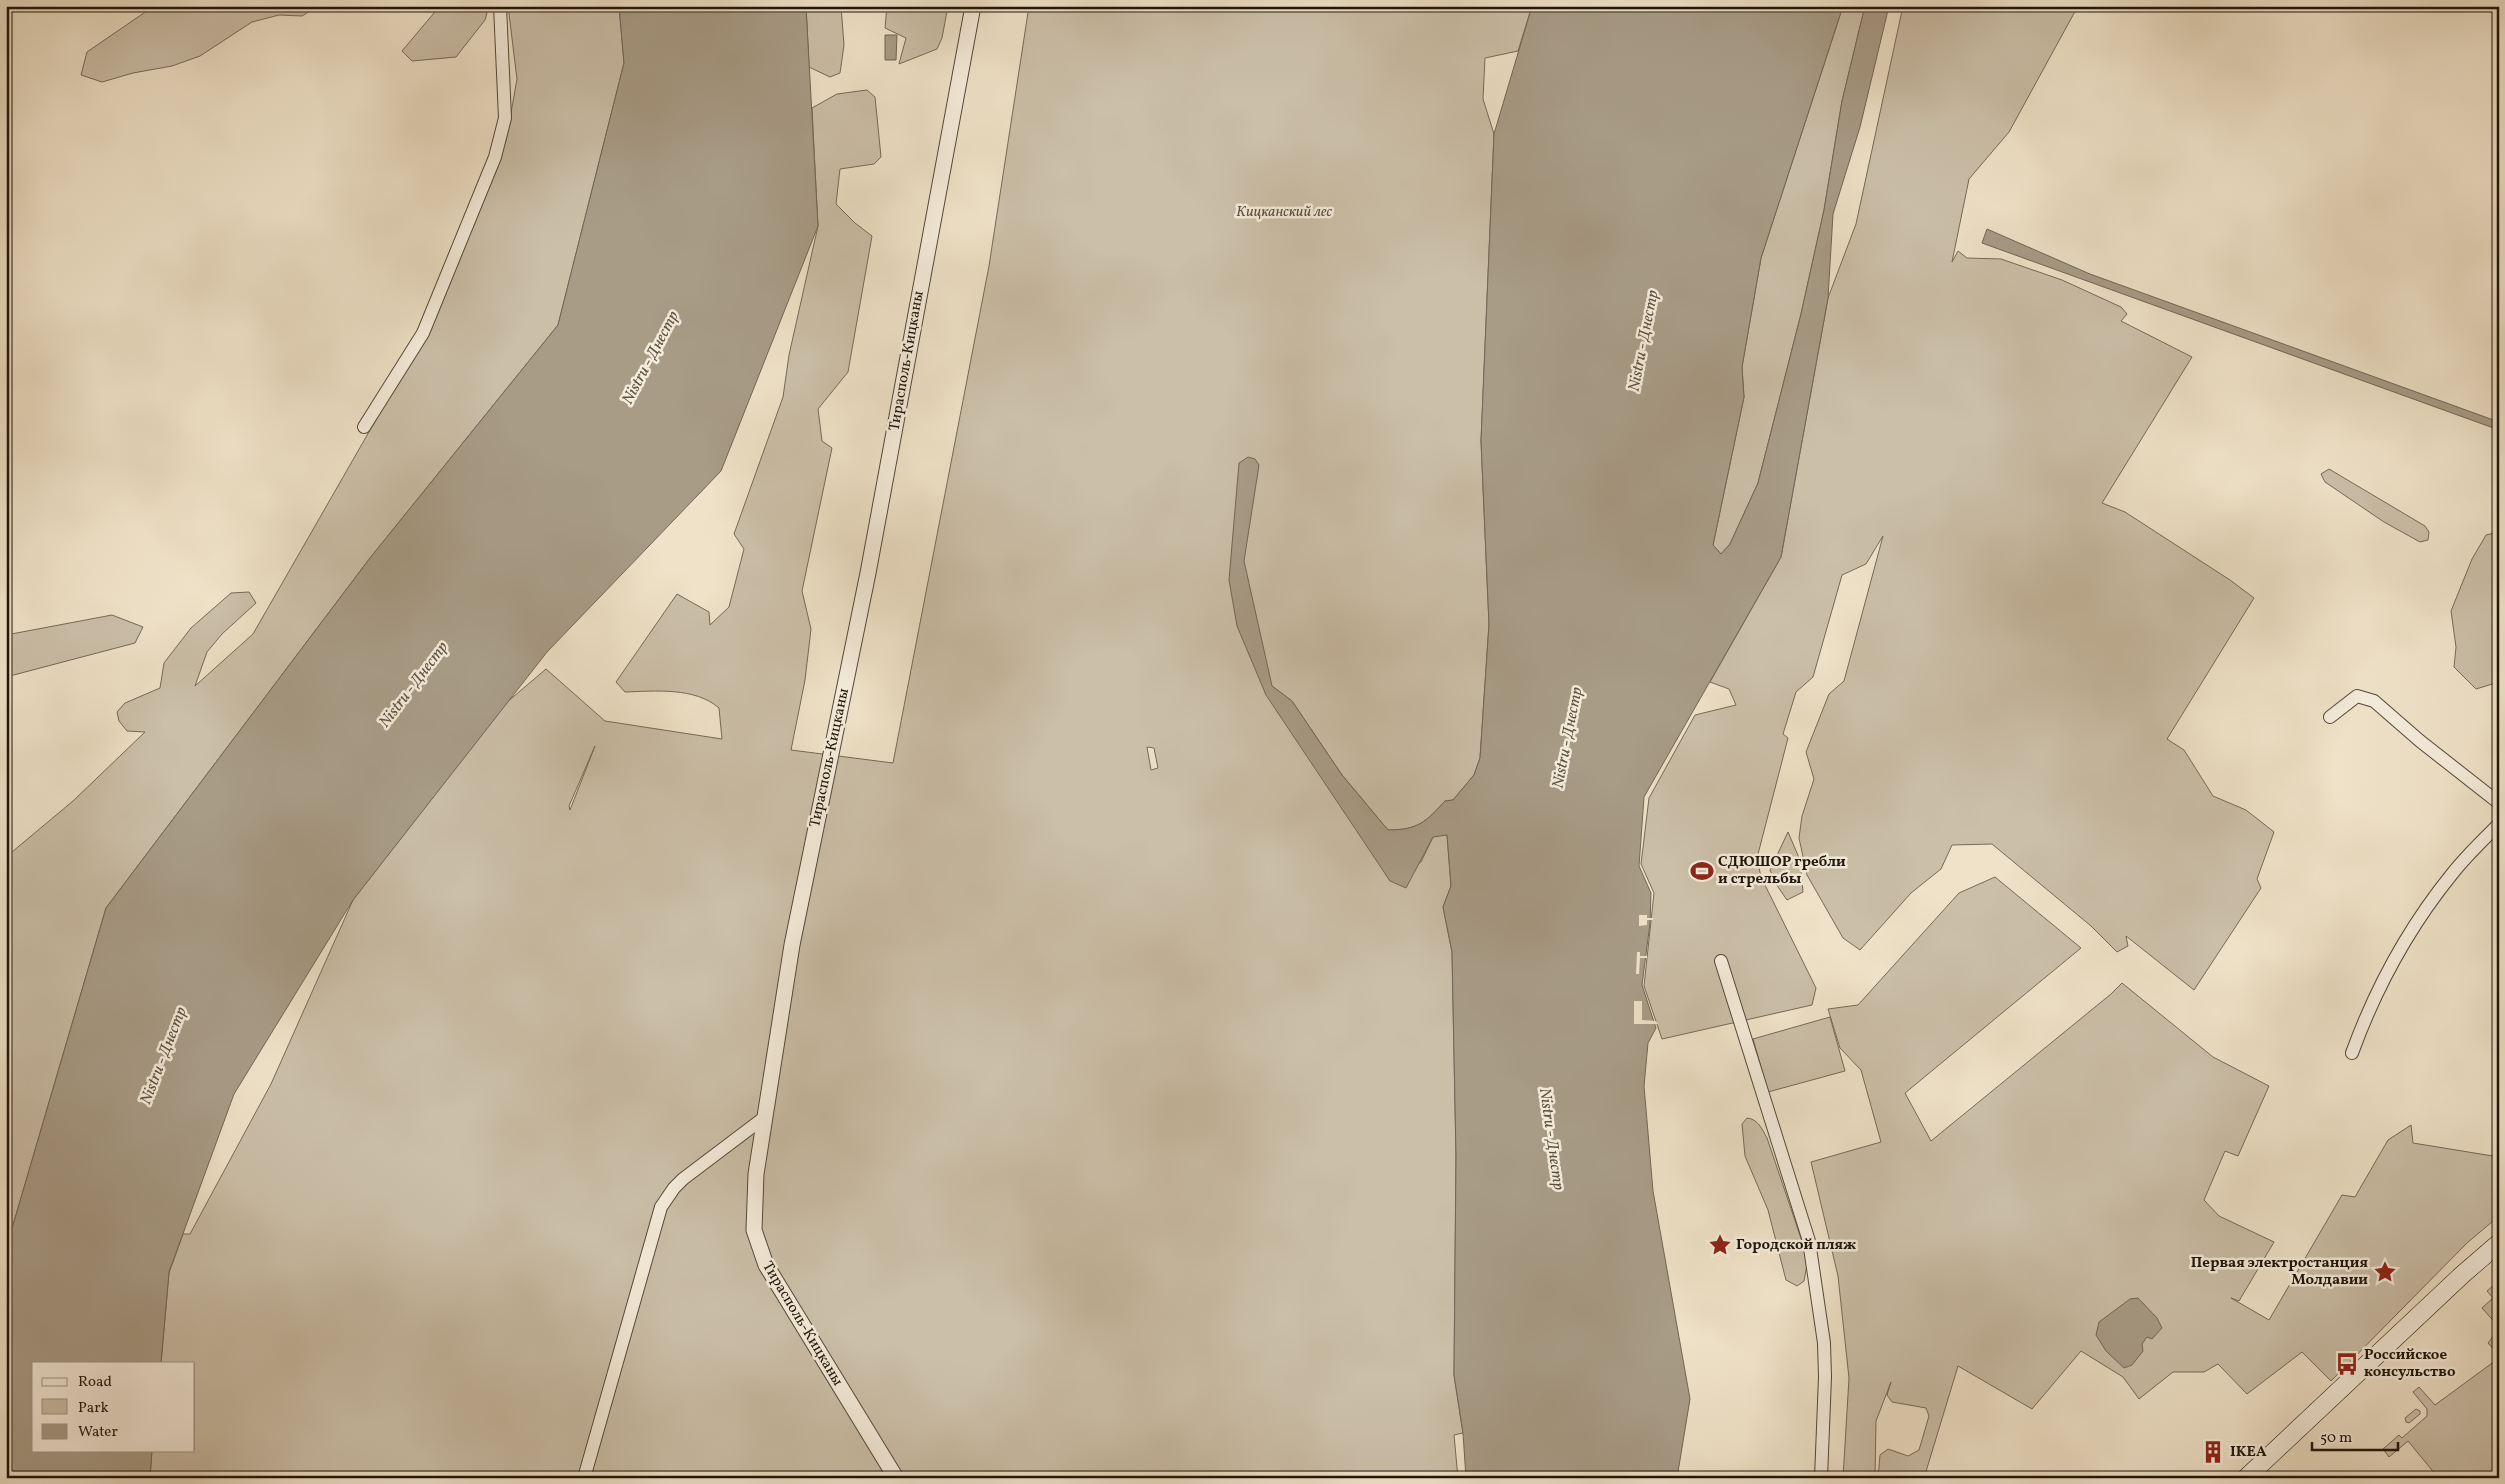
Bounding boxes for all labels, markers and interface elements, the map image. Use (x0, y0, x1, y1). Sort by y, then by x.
park label: Кицканский лес (1236, 202, 1332, 223)
water label: Nistru - Днестр (1623, 288, 1665, 393)
street label: Тирасполь-Кицканы (884, 289, 930, 433)
water label: Nistru - Днестр (617, 307, 685, 408)
water label: Nistru - Днестр (374, 637, 454, 733)
water label: Nistru - Днестр (1547, 685, 1589, 790)
street label: Тирасполь-Кицканы (805, 686, 855, 830)
place label: СДЮШОР гребли и стрельбы (1718, 852, 1846, 890)
sports icon: СДЮШОР гребли и стрельбы (1689, 858, 1715, 884)
water label: Nistru - Днестр (135, 1004, 193, 1108)
water label: Nistru - Днестр (1533, 1087, 1569, 1192)
place icon: Городской пляж (1707, 1232, 1733, 1258)
place label: Городской пляж (1736, 1235, 1856, 1256)
place label: Первая электростанция Молдавии (2191, 1253, 2368, 1291)
street label: Тирасполь-Кицканы (756, 1258, 848, 1391)
place icon: Первая электростанция Молдавии (2372, 1259, 2398, 1285)
place label: Российское консульство (2364, 1345, 2456, 1383)
bus stop icon: Российское консульство (2334, 1351, 2360, 1377)
legend (32, 1362, 195, 1452)
text: Road (78, 1372, 112, 1393)
text: Park (78, 1398, 109, 1419)
scale bar (2312, 1419, 2399, 1451)
text: Water (78, 1422, 118, 1443)
text: 50 m (2320, 1428, 2352, 1449)
building icon: IKEA (2200, 1439, 2226, 1465)
place label: IKEA (2230, 1442, 2267, 1463)

